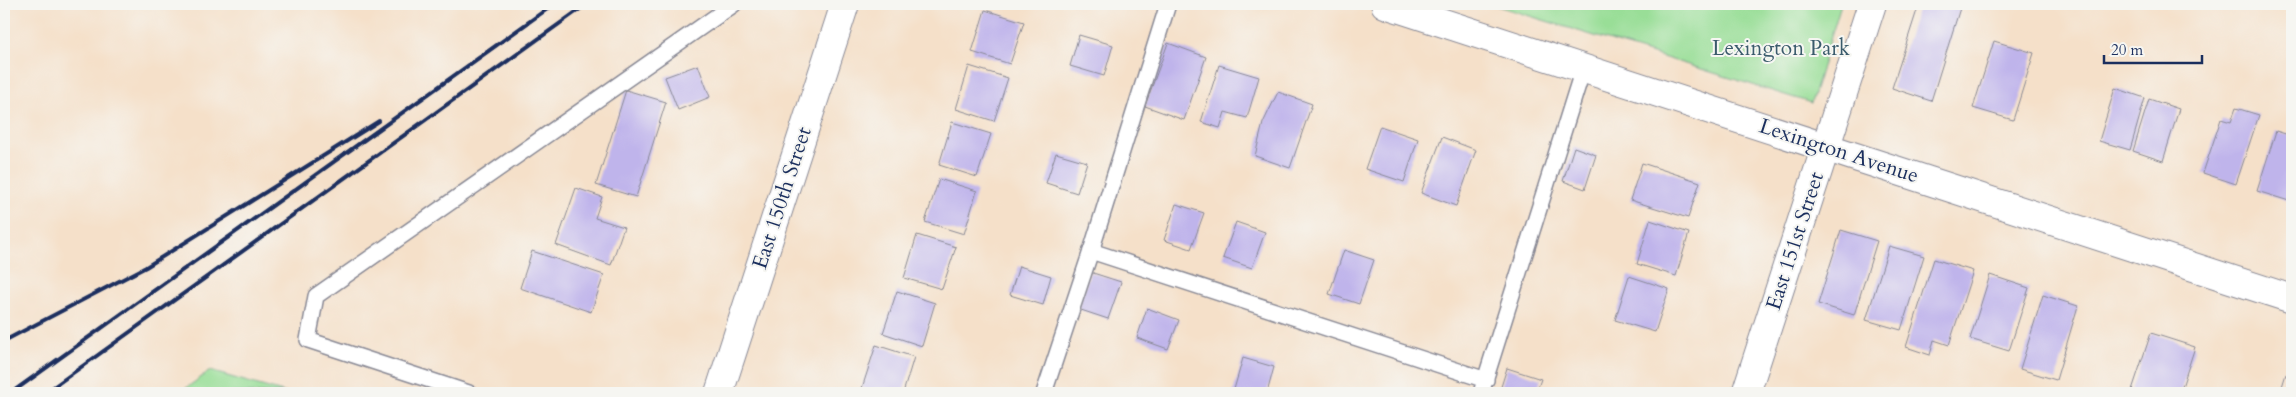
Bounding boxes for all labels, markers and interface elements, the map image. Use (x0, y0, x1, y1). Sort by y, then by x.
scale bar (2104, 32, 2201, 64)
park label: Lexington Park (1712, 34, 1851, 63)
text: 20 m (2111, 40, 2143, 60)
street label: Lexington Avenue (1756, 112, 1922, 190)
street label: East 150th Street (745, 123, 819, 273)
street label: East 151st Street (1759, 168, 1831, 314)

